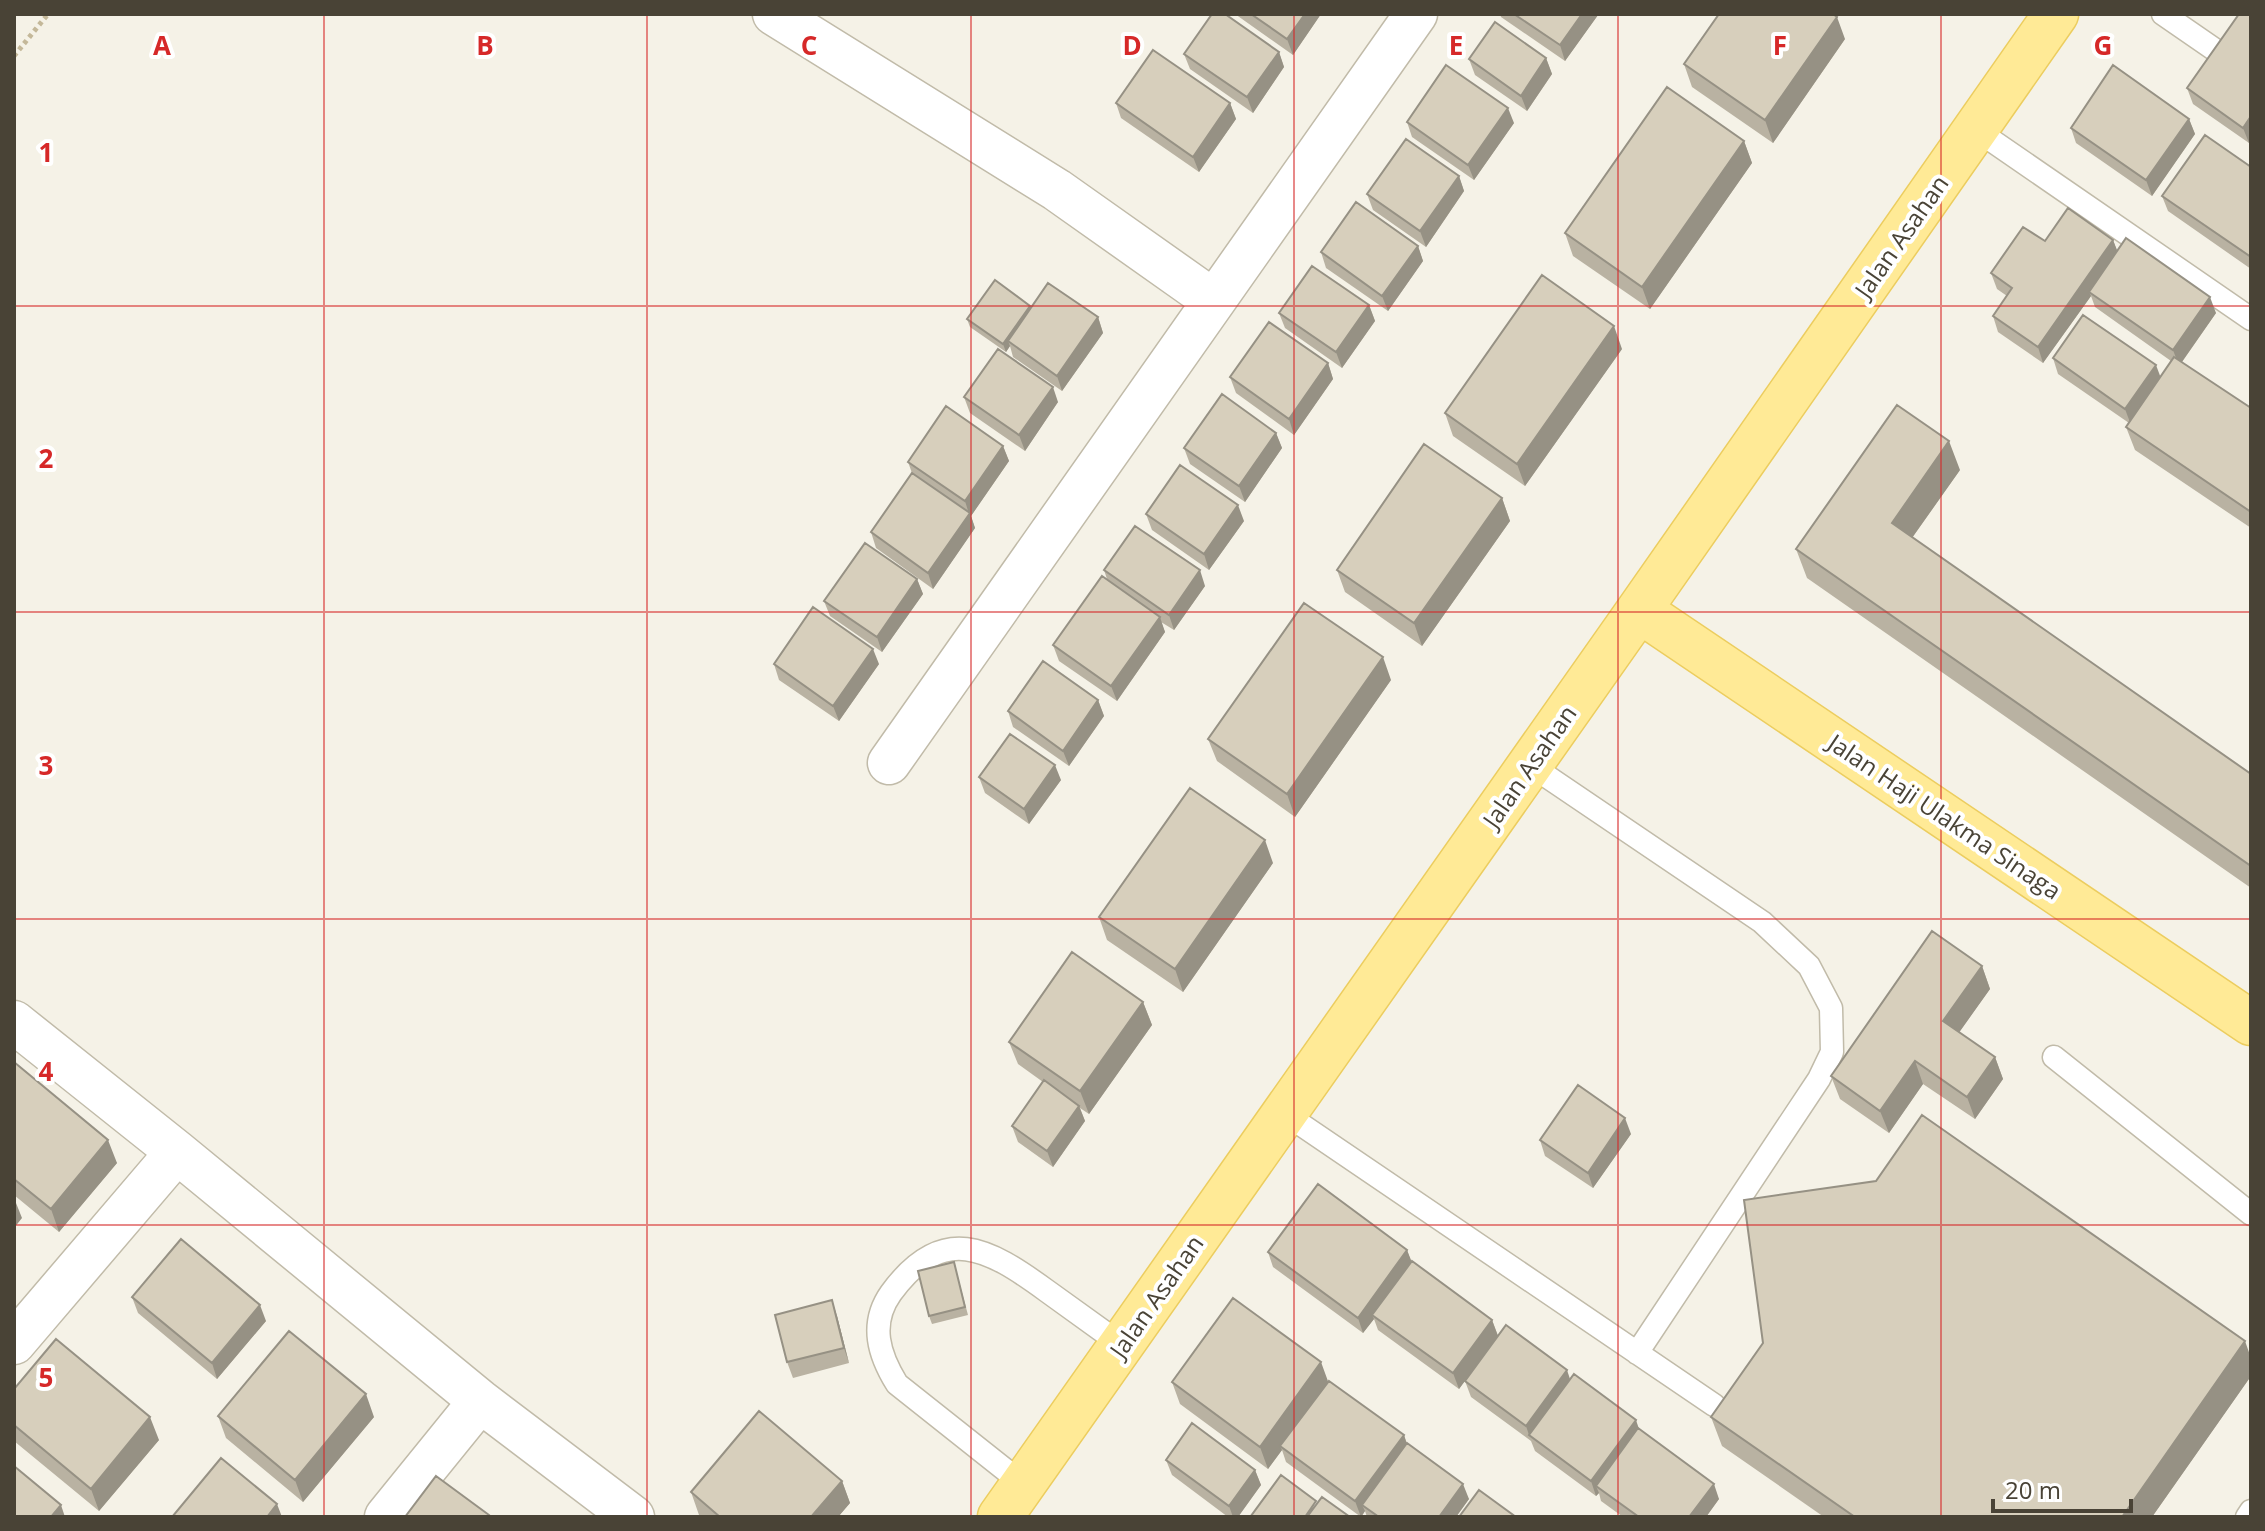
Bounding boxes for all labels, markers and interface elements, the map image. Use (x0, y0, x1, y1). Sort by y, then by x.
text: A (153, 27, 171, 63)
text: B (476, 27, 494, 63)
text: C (801, 27, 817, 63)
text: D (1122, 27, 1142, 63)
text: E (1449, 27, 1463, 63)
text: F (1773, 27, 1787, 63)
text: G (2094, 27, 2112, 63)
text: 1 (39, 134, 53, 170)
street label: Jalan Asahan (1845, 168, 1955, 306)
text: 2 (39, 440, 54, 476)
street label: Jalan Asahan (1473, 698, 1583, 836)
street label: Jalan Haji Ulakma Sinaga (1820, 724, 2068, 906)
text: 3 (39, 747, 53, 783)
text: 4 (39, 1053, 54, 1089)
street label: Jalan Asahan (1100, 1228, 1210, 1366)
text: 5 (39, 1359, 53, 1395)
scale bar (1993, 1463, 2131, 1513)
text: 20 m (2005, 1473, 2061, 1506)

